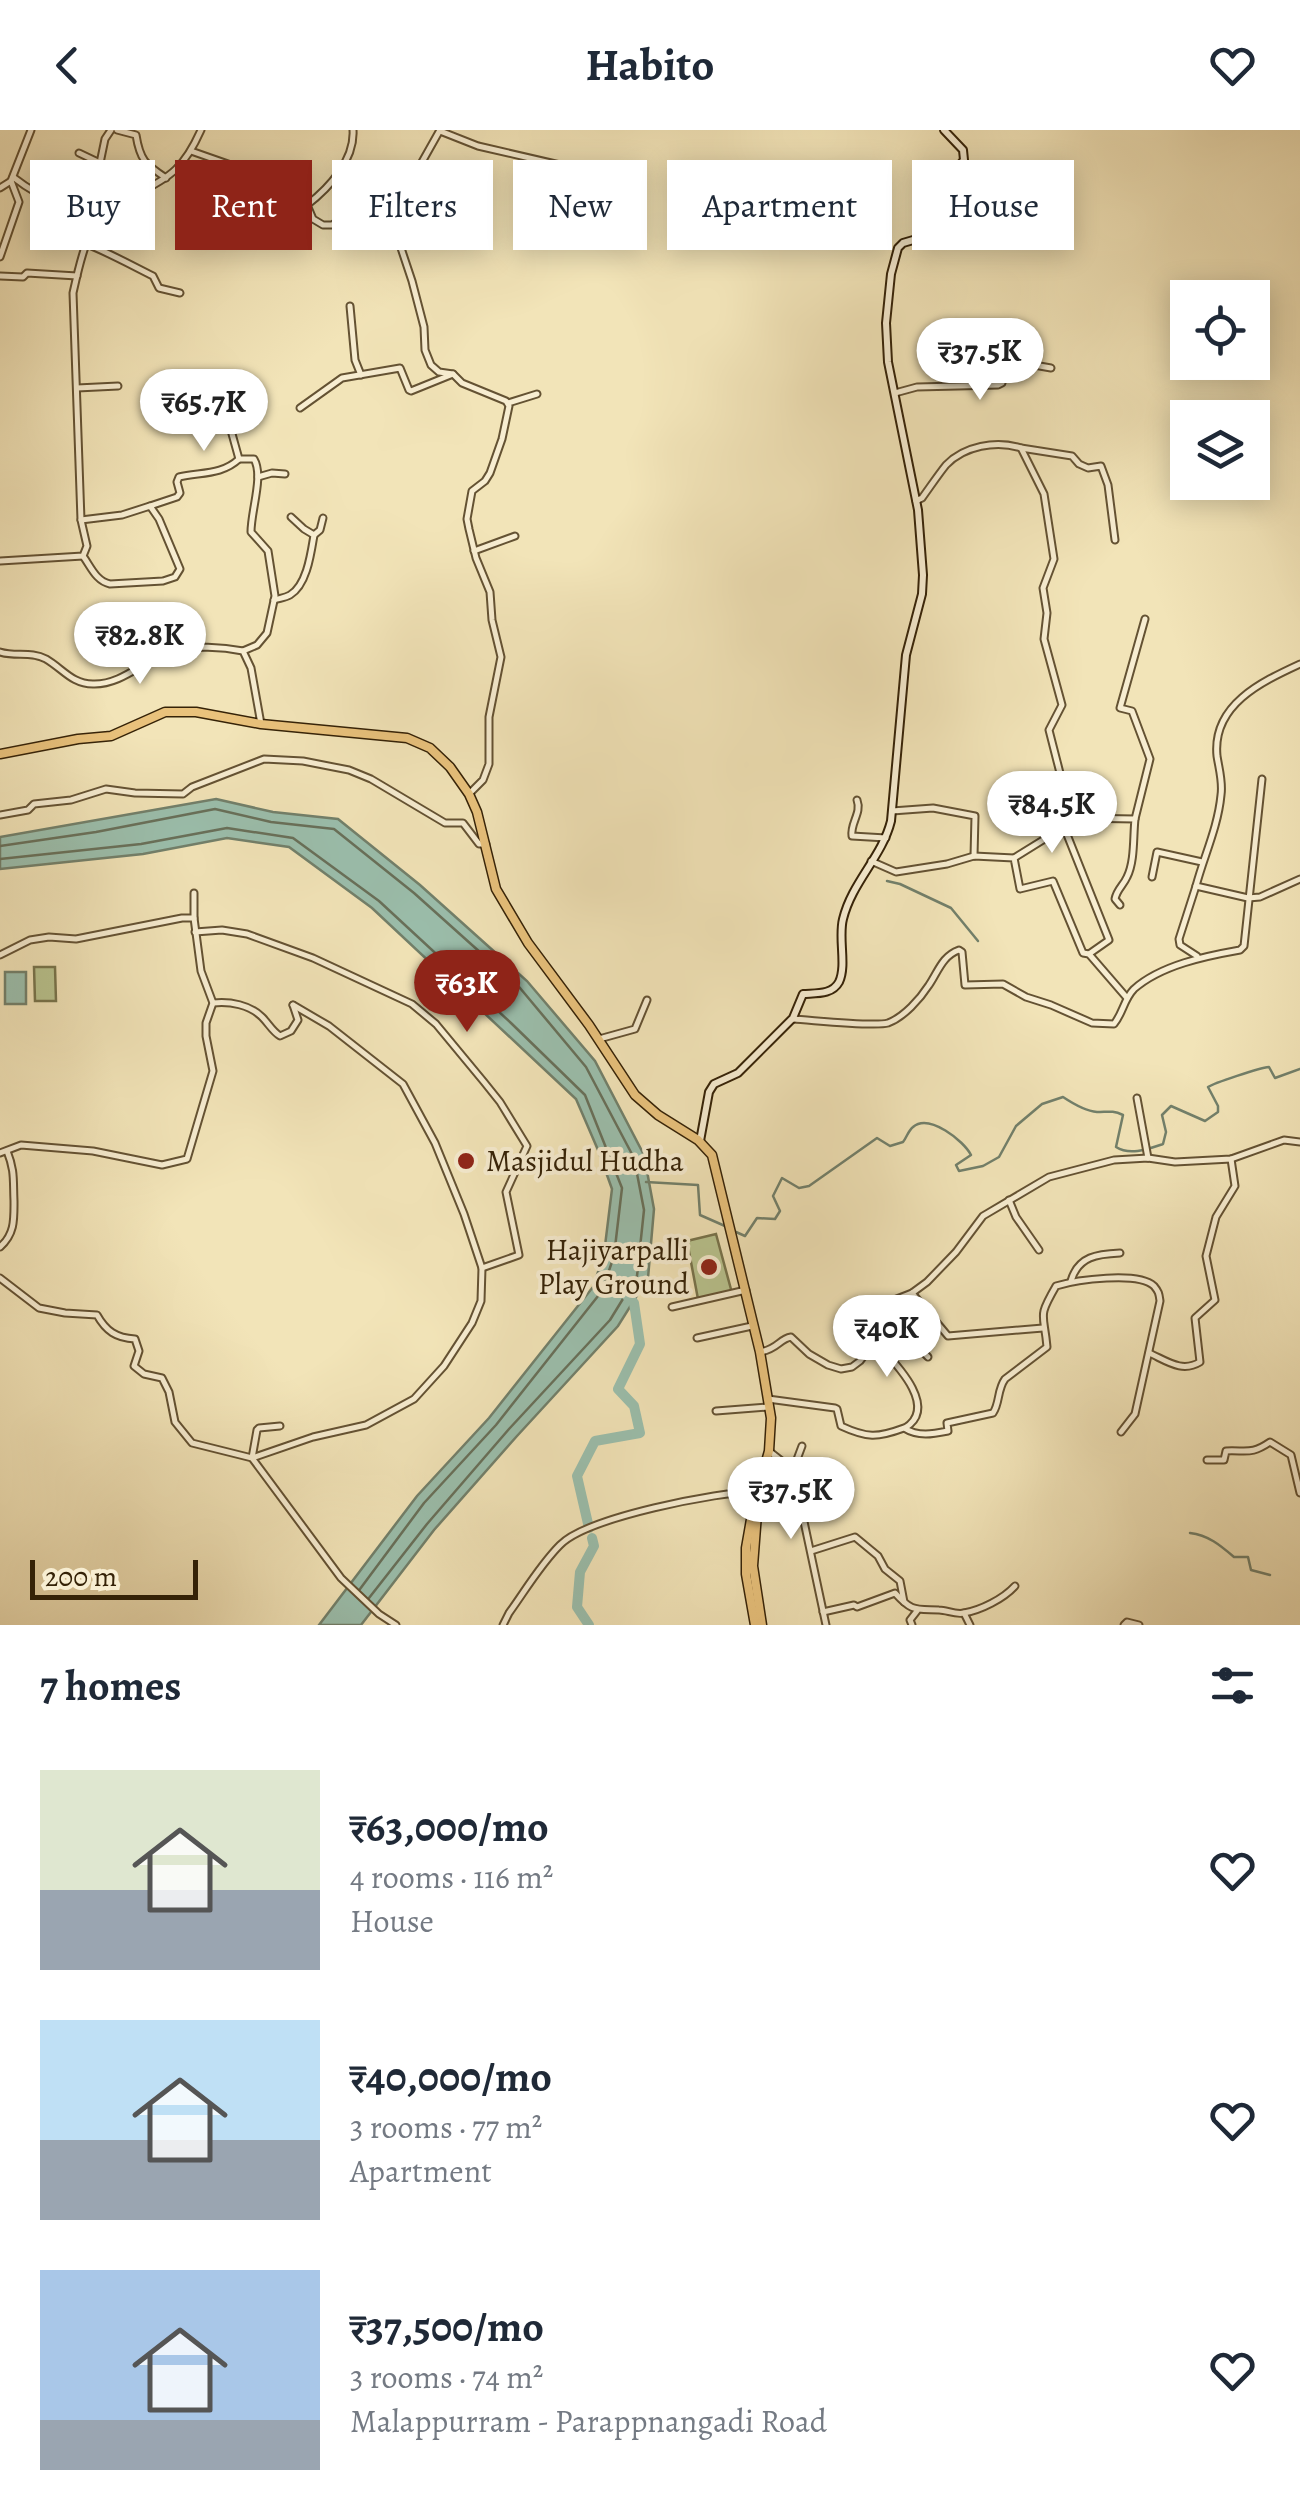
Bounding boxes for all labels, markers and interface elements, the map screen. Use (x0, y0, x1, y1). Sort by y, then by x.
text: Habito (585, 34, 715, 96)
icon: back (40, 38, 95, 93)
icon: heart (1205, 38, 1260, 93)
chip: Buy (30, 160, 155, 250)
chip: Rent (175, 160, 312, 250)
chip: Filters (332, 160, 493, 250)
chip: New (513, 160, 647, 250)
chip: Apartment (667, 160, 892, 250)
chip: House (912, 160, 1074, 250)
map controls (1170, 280, 1270, 500)
button: locate (1170, 280, 1270, 380)
pin: ₹37.5K (899, 318, 1061, 403)
text: ₹37.5K (939, 328, 1021, 372)
pin: ₹65.7K (123, 369, 285, 454)
text: ₹65.7K (162, 379, 246, 423)
button: layers (1170, 400, 1270, 500)
pin: ₹82.8K (59, 602, 221, 687)
text: ₹82.8K (96, 612, 184, 656)
pin: ₹84.5K (971, 771, 1133, 856)
text: ₹84.5K (1009, 781, 1095, 825)
pin: ₹63K (408, 950, 526, 1035)
text: ₹63K (436, 960, 498, 1004)
place label: Masjidul Hudha (486, 1141, 684, 1181)
marker: Masjidul Hudha (455, 1150, 477, 1172)
place label: Hajiyarpalli Play Ground (538, 1230, 690, 1304)
marker: Hajiyarpalli Play Ground (698, 1256, 720, 1278)
pin: ₹40K (828, 1295, 946, 1380)
text: ₹40K (855, 1305, 919, 1349)
pin: ₹37.5K (710, 1457, 872, 1542)
text: ₹37.5K (750, 1467, 832, 1511)
scale bar (30, 1555, 198, 1600)
text: 200 m (45, 1558, 117, 1596)
text: 7 homes (40, 1657, 181, 1714)
icon: filters (1205, 1658, 1260, 1713)
text: ₹63,000/mo (350, 1798, 549, 1855)
icon: home (120, 1810, 240, 1930)
icon: heart (1205, 1843, 1260, 1898)
text: 4 rooms · 116 m² (350, 1855, 553, 1899)
text: House (350, 1899, 434, 1943)
text: ₹40,000/mo (350, 2048, 552, 2105)
icon: home (120, 2060, 240, 2180)
icon: heart (1205, 2093, 1260, 2148)
text: 3 rooms · 77 m² (350, 2105, 542, 2149)
text: Apartment (350, 2149, 492, 2193)
text: ₹37,500/mo (350, 2298, 544, 2355)
icon: home (120, 2310, 240, 2430)
icon: heart (1205, 2343, 1260, 2398)
text: 3 rooms · 74 m² (350, 2355, 543, 2399)
text: Malappurram - Parappnangadi Road (350, 2399, 827, 2443)

